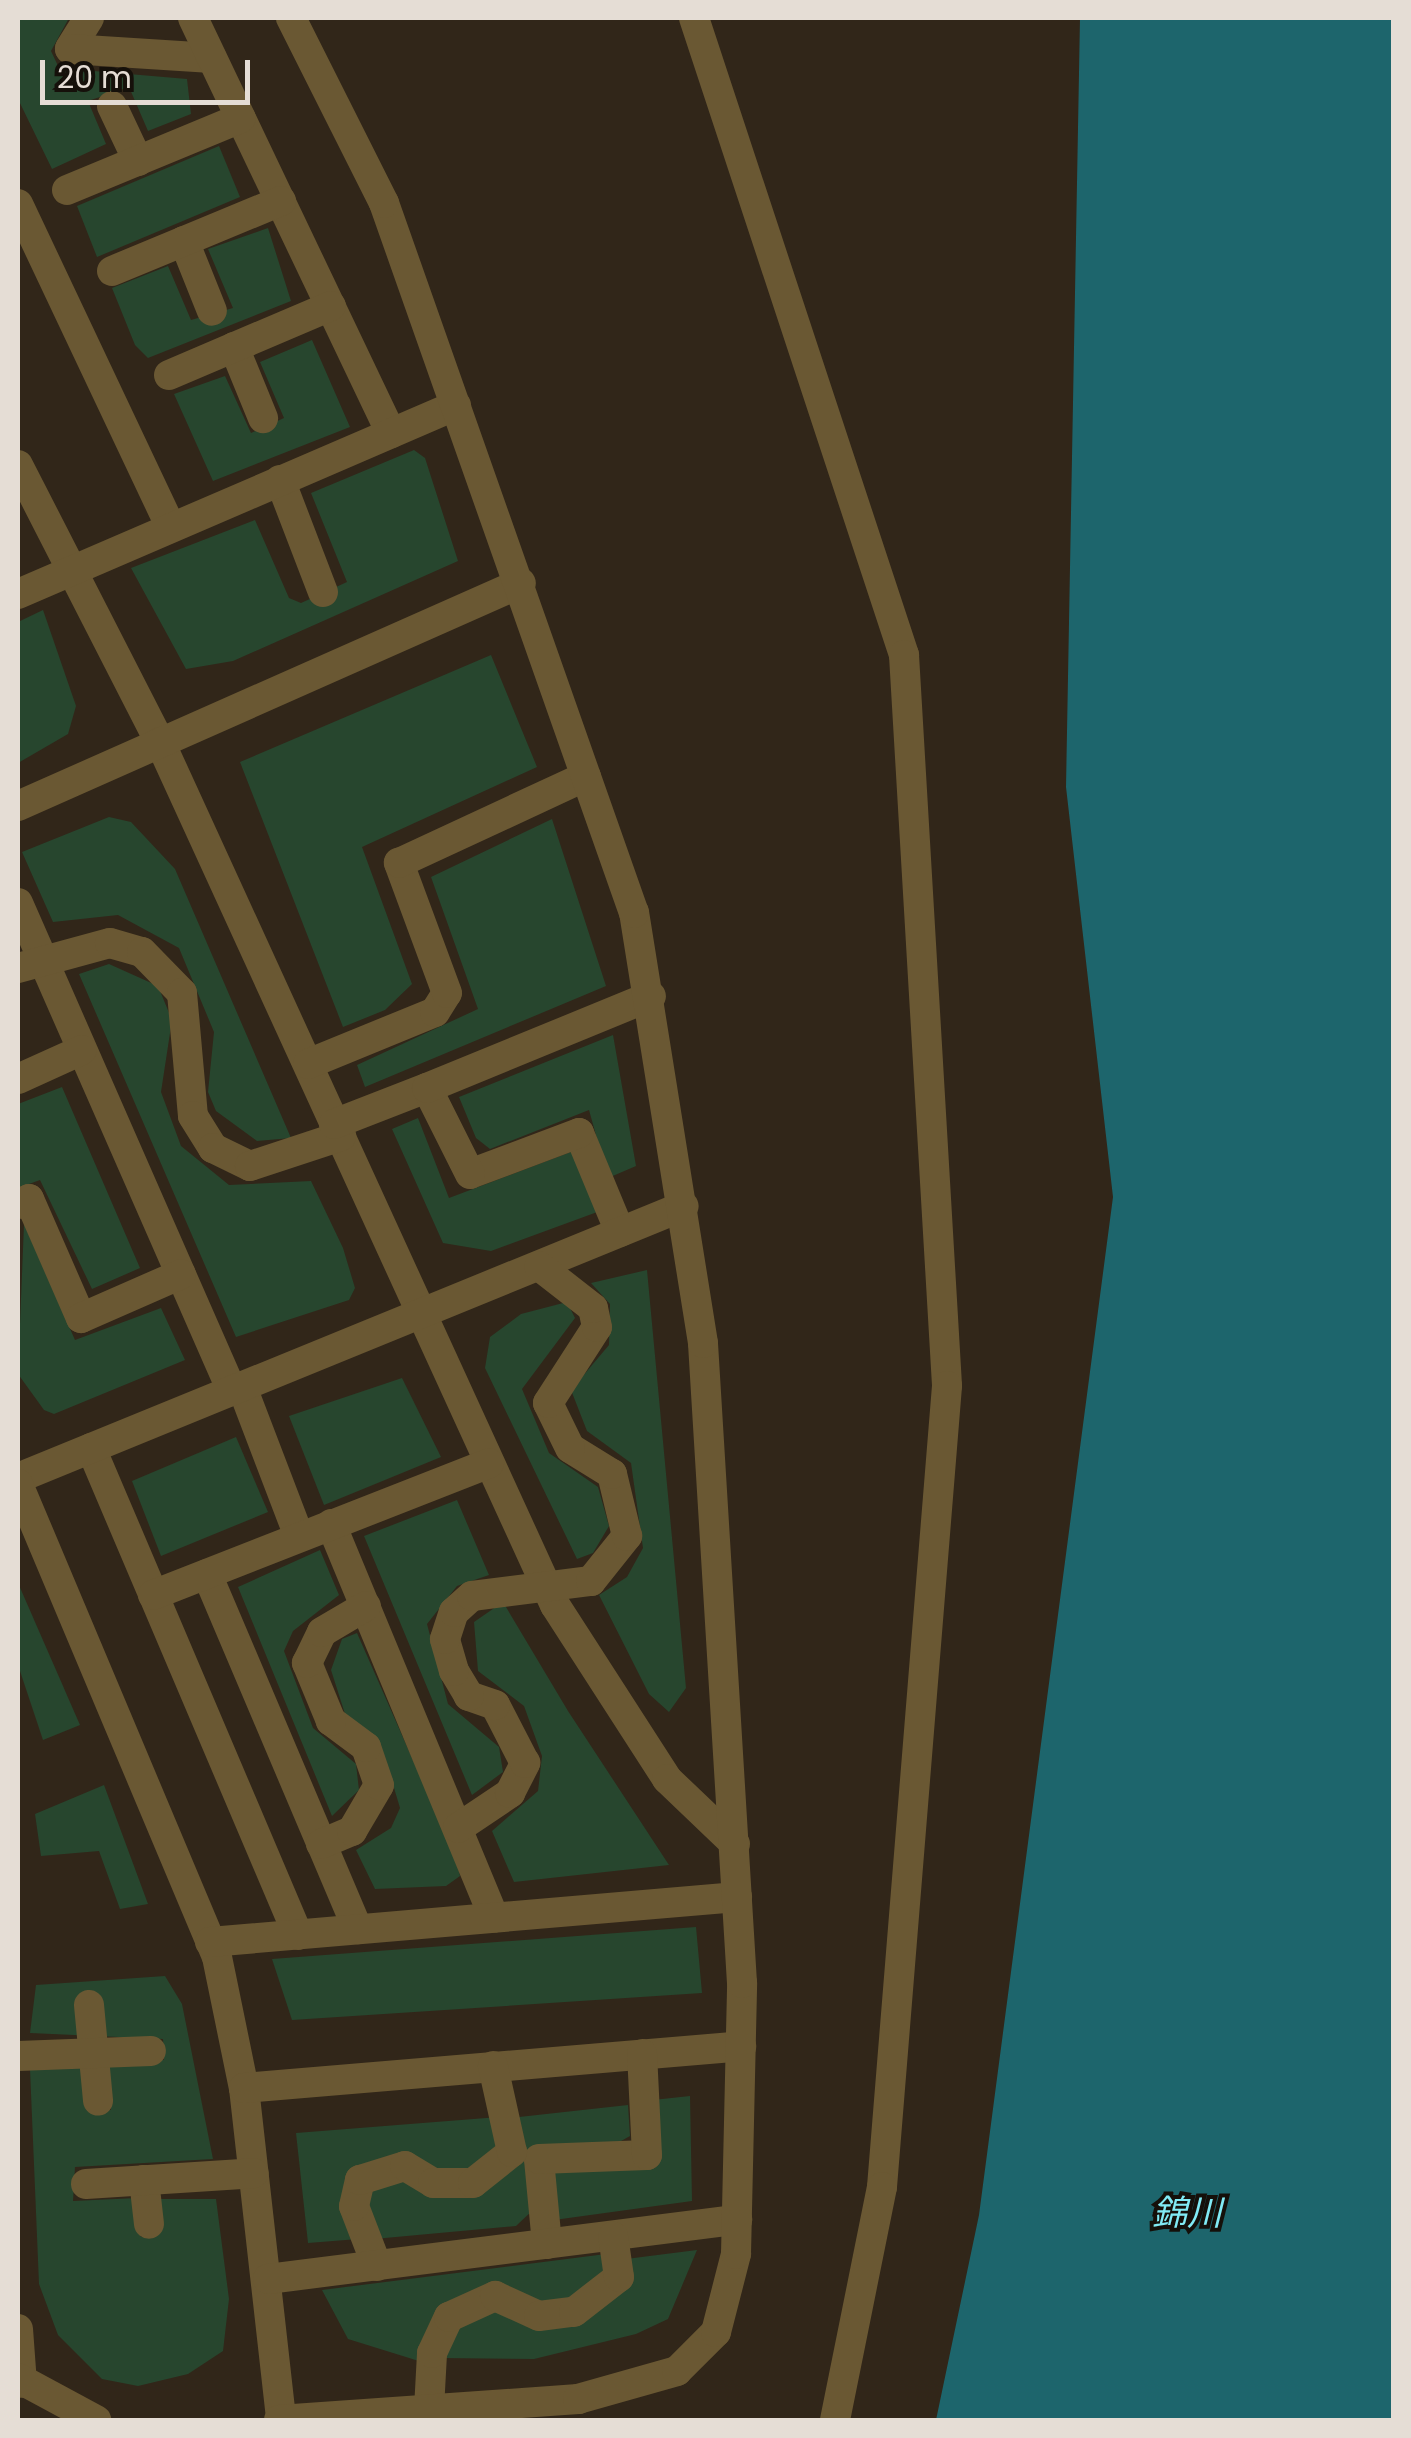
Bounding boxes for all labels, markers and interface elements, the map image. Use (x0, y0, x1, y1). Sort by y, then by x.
scale bar (45, 40, 255, 102)
text: 20 m (57, 56, 132, 99)
water label: 錦川 (1152, 2192, 1222, 2234)

